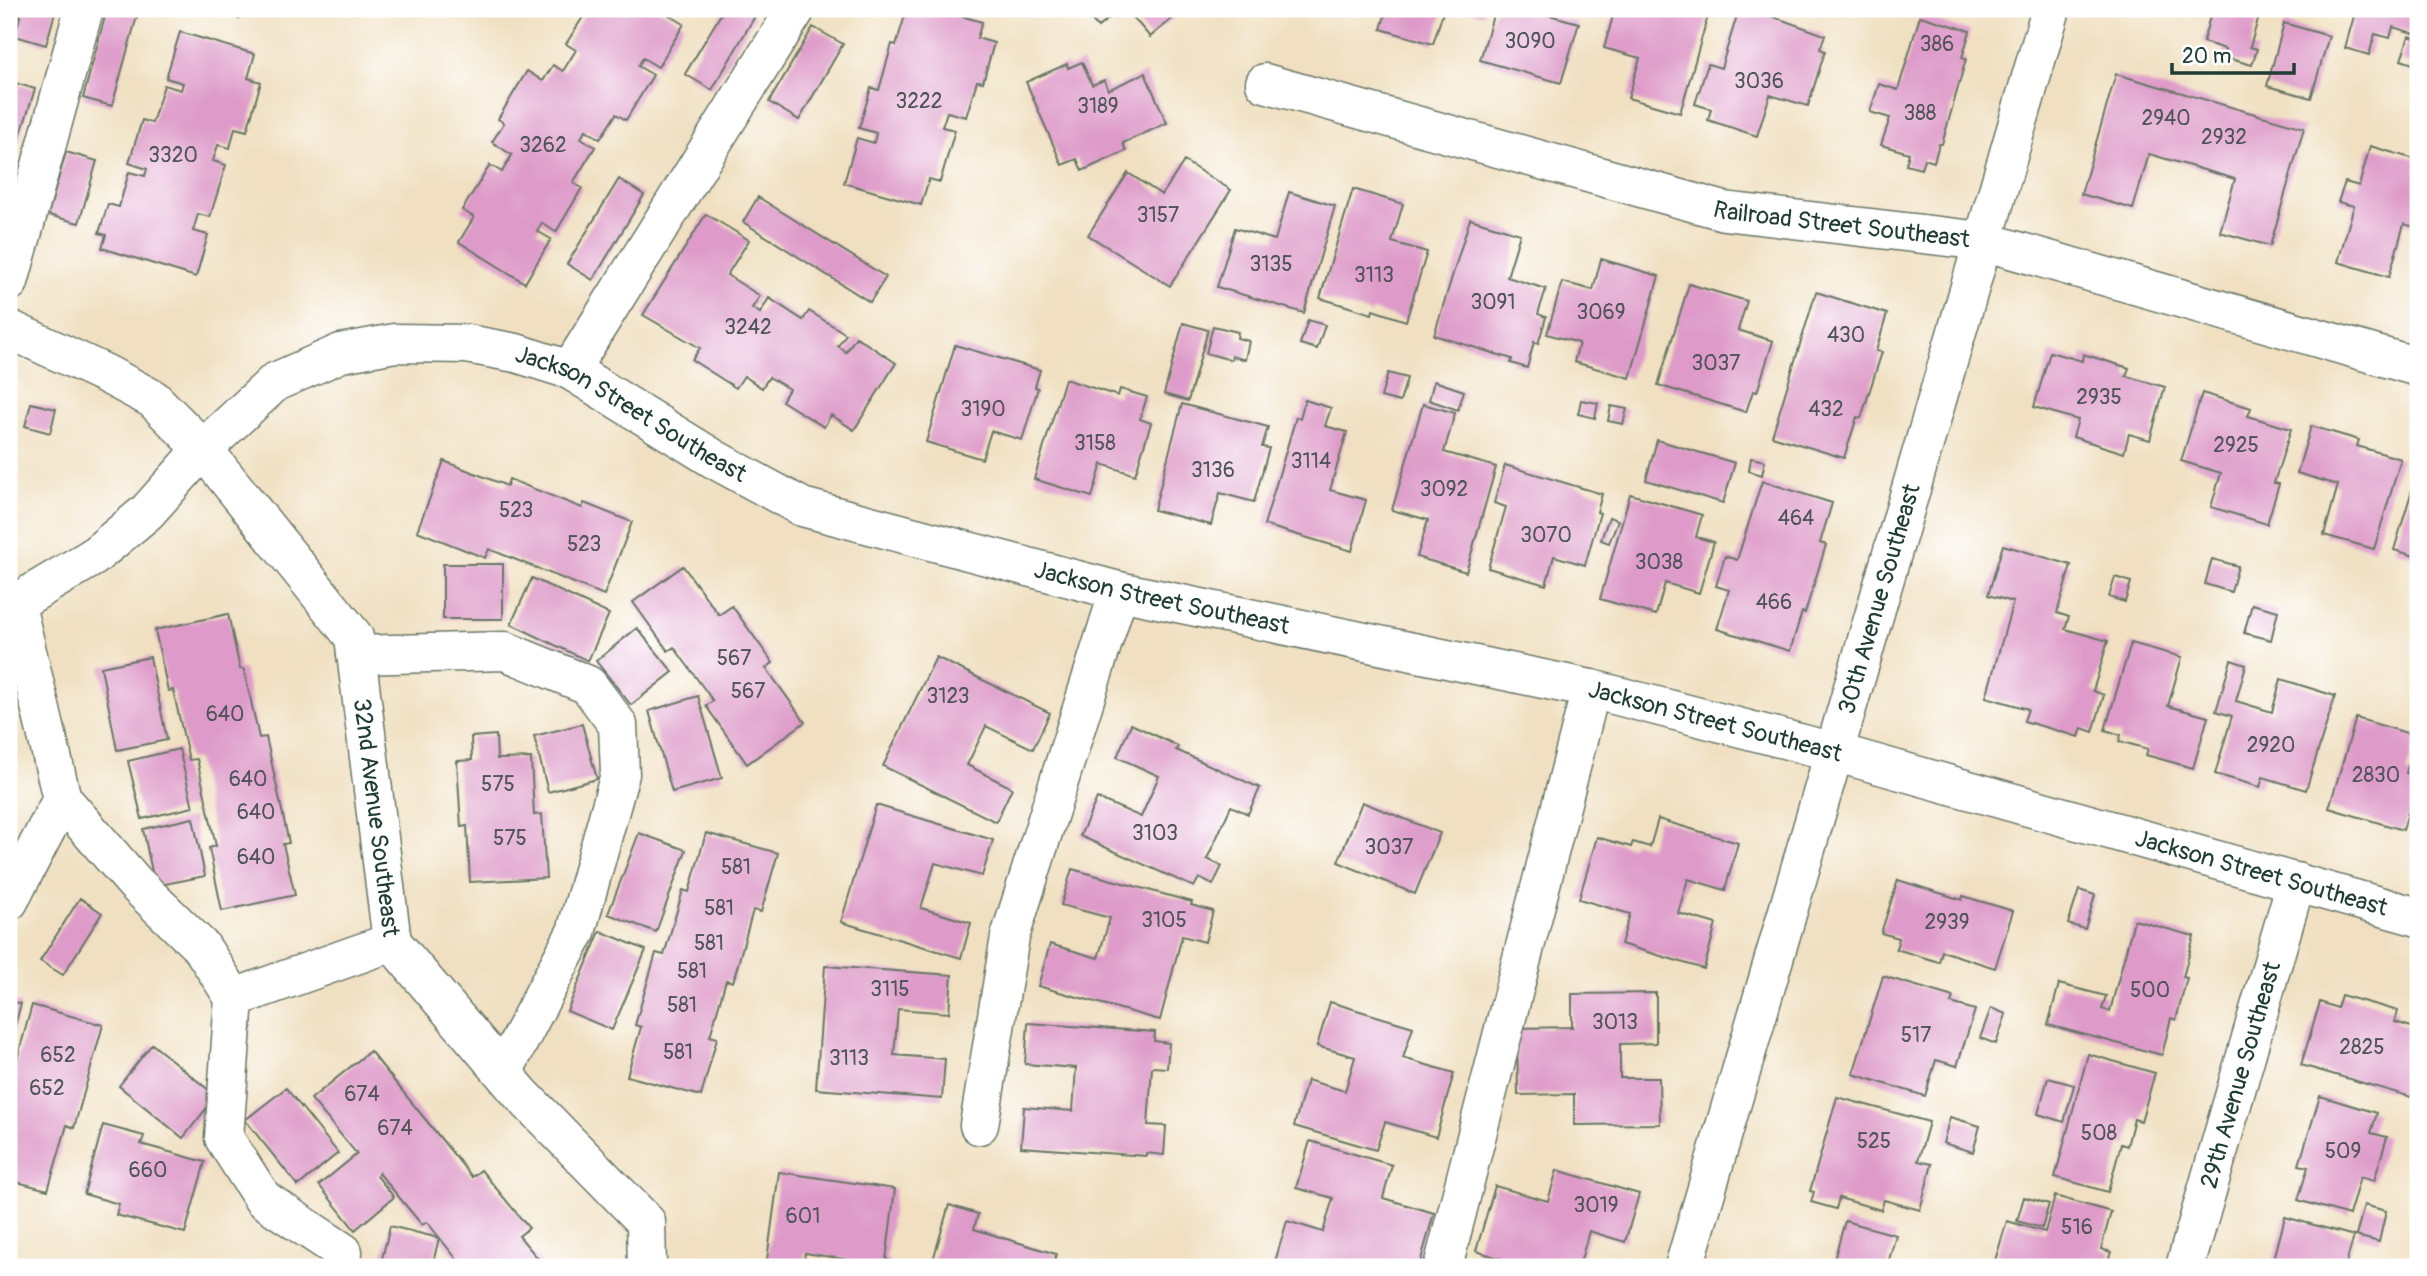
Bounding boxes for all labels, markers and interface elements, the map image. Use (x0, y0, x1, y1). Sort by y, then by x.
house number: 3090 (1504, 28, 1556, 55)
house number: 386 (1920, 31, 1954, 58)
scale bar (2172, 32, 2294, 76)
text: 20 m (2182, 43, 2231, 70)
house number: 3036 (1734, 68, 1784, 95)
house number: 3222 (896, 88, 942, 115)
house number: 3189 (1077, 93, 1119, 120)
house number: 388 (1904, 100, 1936, 127)
house number: 2940 (2141, 105, 2191, 132)
house number: 2932 (2201, 124, 2247, 151)
house number: 3262 (519, 132, 567, 159)
house number: 3320 (148, 142, 198, 169)
street label: Railroad Street Southeast (1710, 195, 1972, 254)
house number: 3157 (1137, 202, 1179, 229)
house number: 3135 (1249, 251, 1293, 278)
house number: 3113 (1354, 262, 1394, 289)
house number: 3091 (1470, 289, 1516, 316)
house number: 3069 (1576, 299, 1626, 326)
house number: 3242 (724, 314, 772, 341)
house number: 430 (1827, 322, 1865, 349)
street label: Jackson Street Southeast (512, 340, 752, 489)
house number: 3037 (1692, 350, 1740, 377)
house number: 2935 (2076, 384, 2122, 411)
house number: 3190 (960, 396, 1006, 423)
house number: 432 (1808, 396, 1844, 423)
house number: 3158 (1074, 430, 1116, 457)
house number: 2925 (2213, 432, 2259, 459)
house number: 3114 (1291, 448, 1331, 475)
house number: 3136 (1191, 457, 1235, 484)
house number: 3092 (1420, 476, 1468, 503)
street label: 30th Avenue Southeast (1832, 480, 1927, 717)
house number: 523 (499, 497, 533, 524)
house number: 464 (1778, 505, 1814, 532)
house number: 3070 (1520, 522, 1572, 549)
house number: 523 (567, 531, 601, 558)
house number: 3038 (1635, 549, 1683, 576)
street label: Jackson Street Southeast (1031, 555, 1292, 641)
house number: 466 (1756, 589, 1792, 616)
house number: 567 (717, 645, 751, 672)
street label: Jackson Street Southeast (1585, 675, 1846, 769)
house number: 567 (731, 678, 765, 705)
house number: 3123 (927, 683, 969, 710)
street label: 32nd Avenue Southeast (347, 697, 405, 939)
house number: 640 (206, 701, 244, 728)
house number: 2920 (2247, 732, 2295, 759)
house number: 2830 (2352, 762, 2400, 789)
house number: 640 (229, 766, 267, 793)
house number: 575 (481, 771, 515, 798)
house number: 640 (237, 799, 275, 826)
house number: 3103 (1132, 820, 1178, 847)
street label: Jackson Street Southeast (2132, 824, 2391, 923)
house number: 575 (493, 825, 527, 852)
house number: 3037 (1365, 834, 1413, 861)
house number: 640 (237, 844, 275, 871)
house number: 581 (721, 854, 751, 881)
house number: 581 (704, 895, 734, 922)
house number: 3105 (1141, 907, 1187, 934)
house number: 2939 (1924, 909, 1970, 936)
house number: 581 (694, 930, 724, 957)
house number: 581 (677, 958, 707, 985)
street label: 29th Avenue Southeast (2194, 958, 2287, 1192)
house number: 3115 (870, 976, 910, 1003)
house number: 500 (2130, 977, 2170, 1004)
house number: 581 (667, 992, 697, 1019)
house number: 3013 (1592, 1009, 1638, 1036)
house number: 517 (1901, 1022, 1931, 1049)
house number: 2825 (2339, 1034, 2385, 1061)
house number: 581 (663, 1039, 693, 1066)
house number: 652 (40, 1042, 76, 1069)
house number: 3113 (829, 1045, 869, 1072)
house number: 652 (29, 1075, 65, 1102)
house number: 674 (344, 1081, 380, 1108)
house number: 674 (377, 1115, 413, 1142)
house number: 508 (2081, 1120, 2117, 1147)
house number: 525 (1857, 1128, 1891, 1155)
house number: 509 (2325, 1138, 2361, 1165)
house number: 660 (129, 1157, 167, 1184)
house number: 3019 (1573, 1192, 1619, 1219)
house number: 601 (786, 1203, 820, 1230)
house number: 516 (2061, 1214, 2093, 1241)

